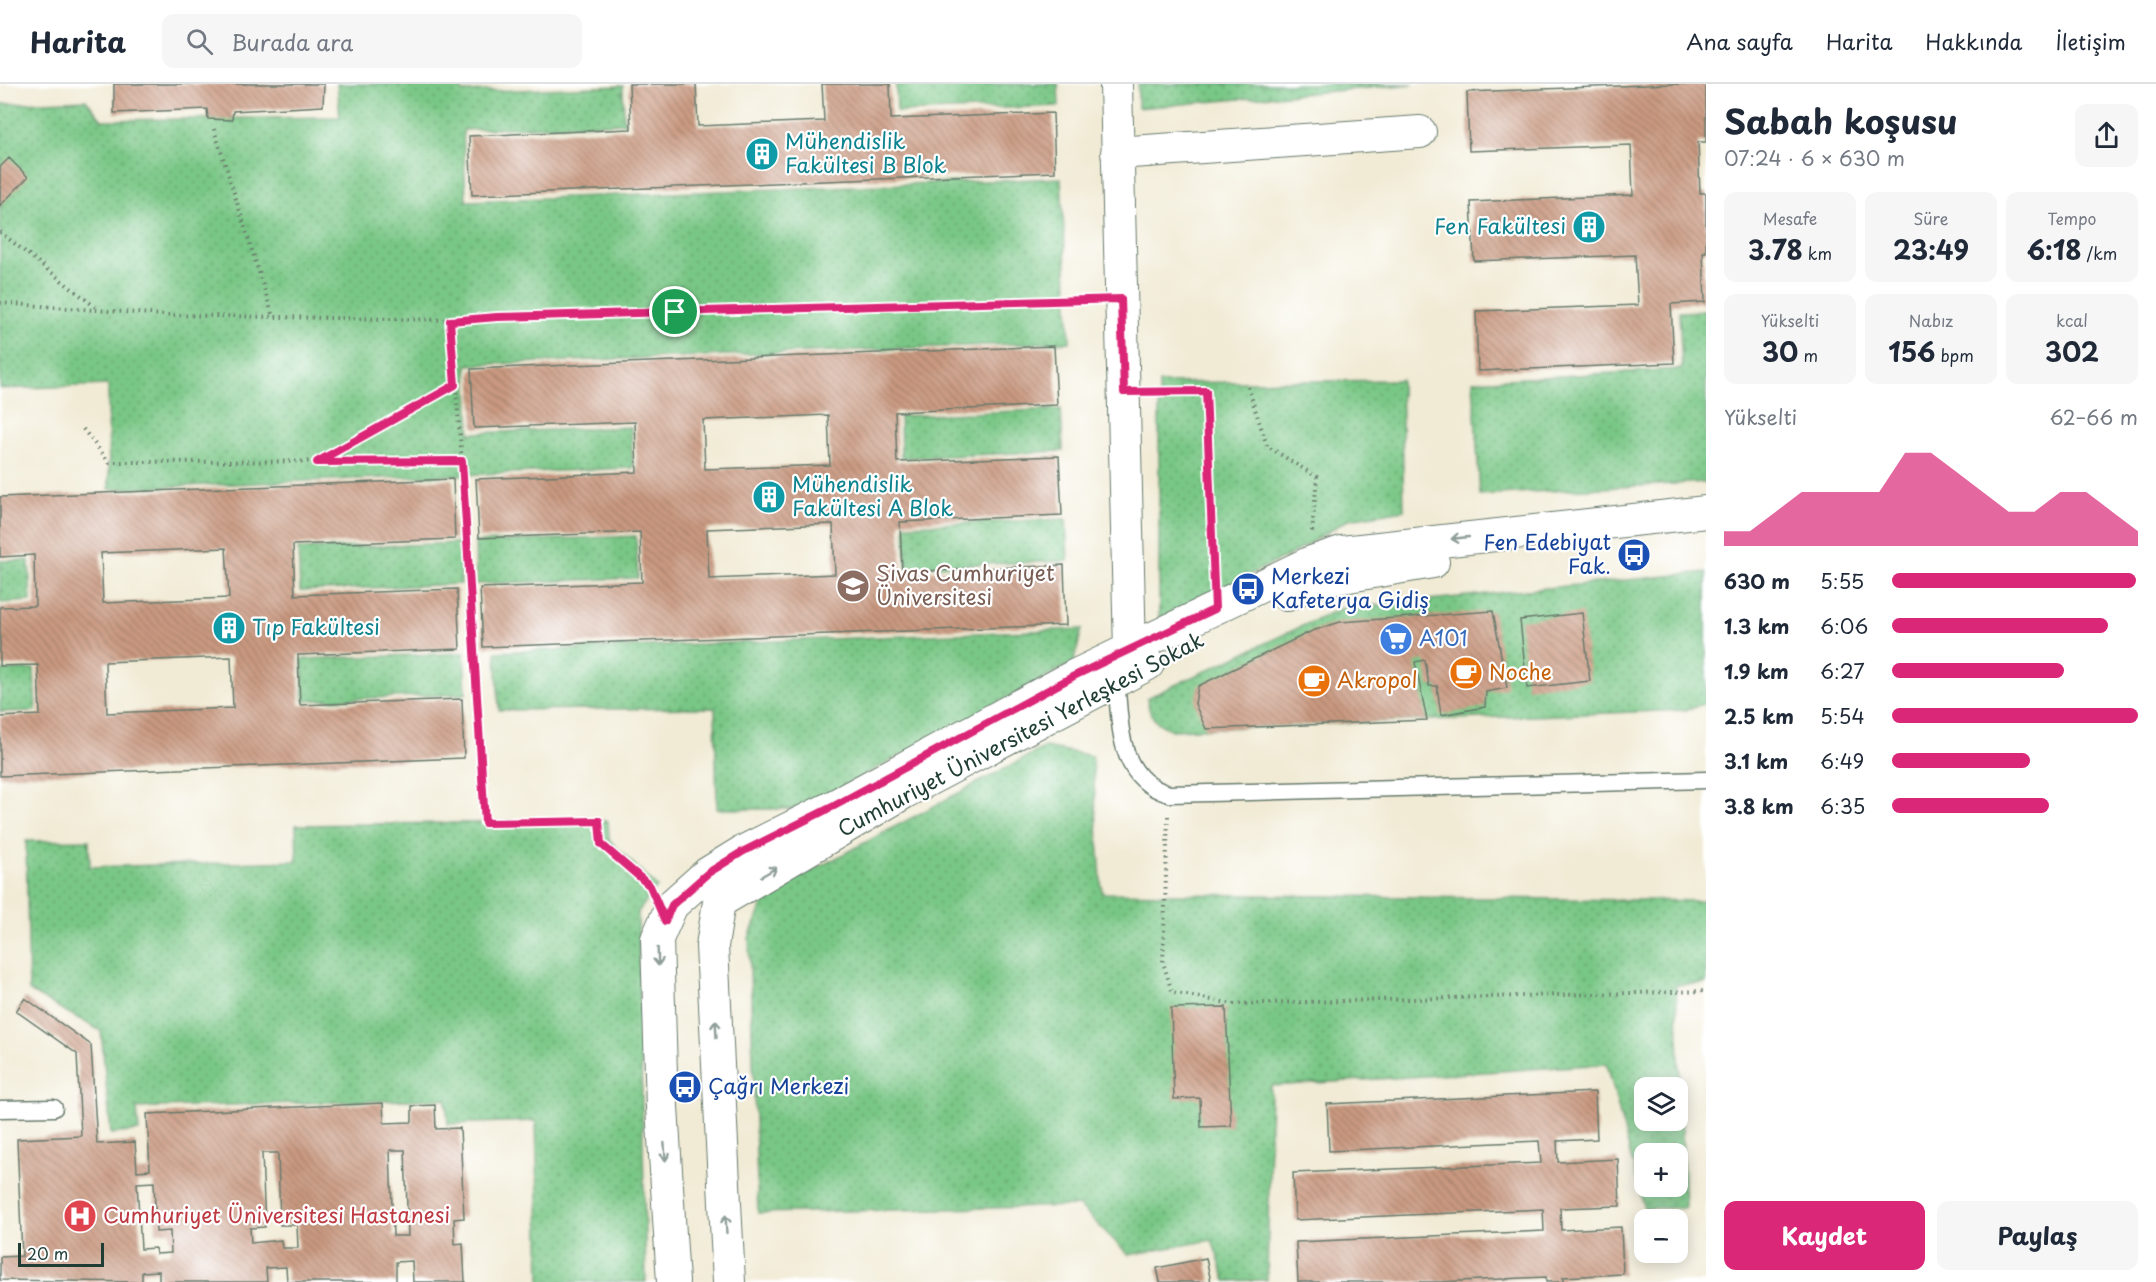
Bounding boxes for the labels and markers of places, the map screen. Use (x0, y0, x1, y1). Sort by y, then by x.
place label: Mühendislik Fakültesi B Blok (785, 124, 947, 180)
building icon: Mühendislik Fakültesi B Blok (744, 136, 780, 172)
place label: Fen Fakültesi (1434, 209, 1566, 241)
building icon: Fen Fakültesi (1571, 209, 1607, 245)
pin (649, 286, 700, 337)
place label: Mühendislik Fakültesi A Blok (792, 467, 953, 523)
building icon: Mühendislik Fakültesi A Blok (751, 479, 787, 515)
place label: Fen Edebiyat Fak. (1483, 525, 1611, 581)
bus stop icon: Fen Edebiyat Fak. (1616, 537, 1652, 573)
place label: Sivas Cumhuriyet Üniversitesi (876, 556, 1054, 612)
place label: Merkezi Kafeterya Gidiş (1271, 559, 1429, 615)
school or university icon: Sivas Cumhuriyet Üniversitesi (835, 568, 871, 604)
bus stop icon: Merkezi Kafeterya Gidiş (1230, 571, 1266, 607)
building icon: Tıp Fakültesi (211, 610, 247, 646)
place label: Tıp Fakültesi (252, 610, 380, 642)
supermarket icon: A101 (1378, 621, 1414, 657)
place label: A101 (1419, 621, 1468, 653)
cafe icon: Noche (1448, 655, 1484, 691)
place label: Noche (1489, 655, 1552, 687)
cafe icon: Akropol (1296, 663, 1332, 699)
place label: Akropol (1337, 663, 1418, 695)
bus stop icon: Çağrı Merkezi (667, 1069, 703, 1105)
place label: Çağrı Merkezi (708, 1069, 849, 1101)
hospital icon: Cumhuriyet Üniversitesi Hastanesi (62, 1198, 98, 1234)
place label: Cumhuriyet Üniversitesi Hastanesi (103, 1198, 450, 1230)

